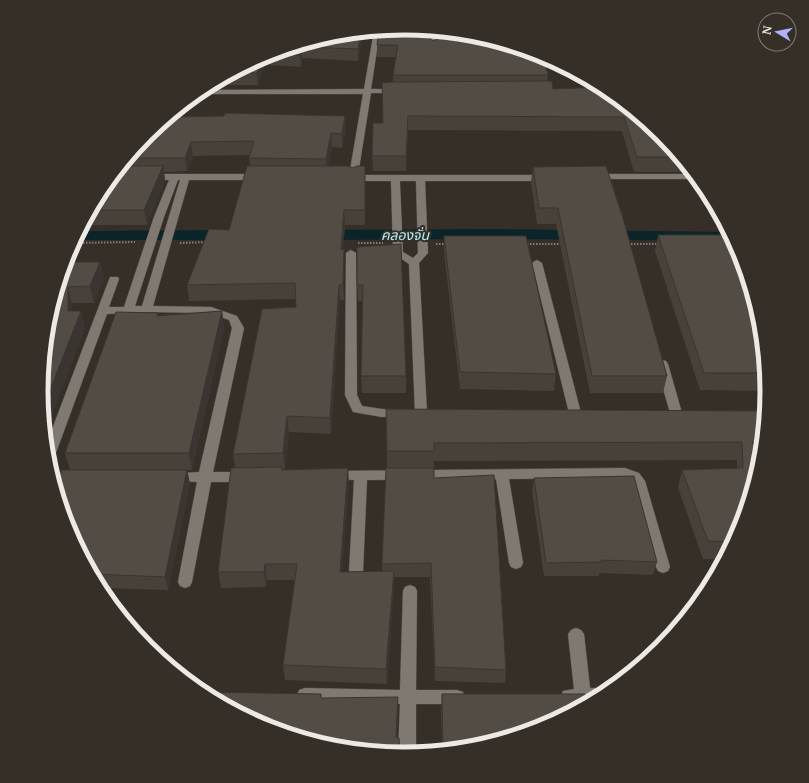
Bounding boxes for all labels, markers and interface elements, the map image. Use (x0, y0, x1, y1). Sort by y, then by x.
north arrow (757, 12, 797, 52)
text: N (760, 24, 775, 36)
water label: คลองจั่น (381, 226, 430, 244)

